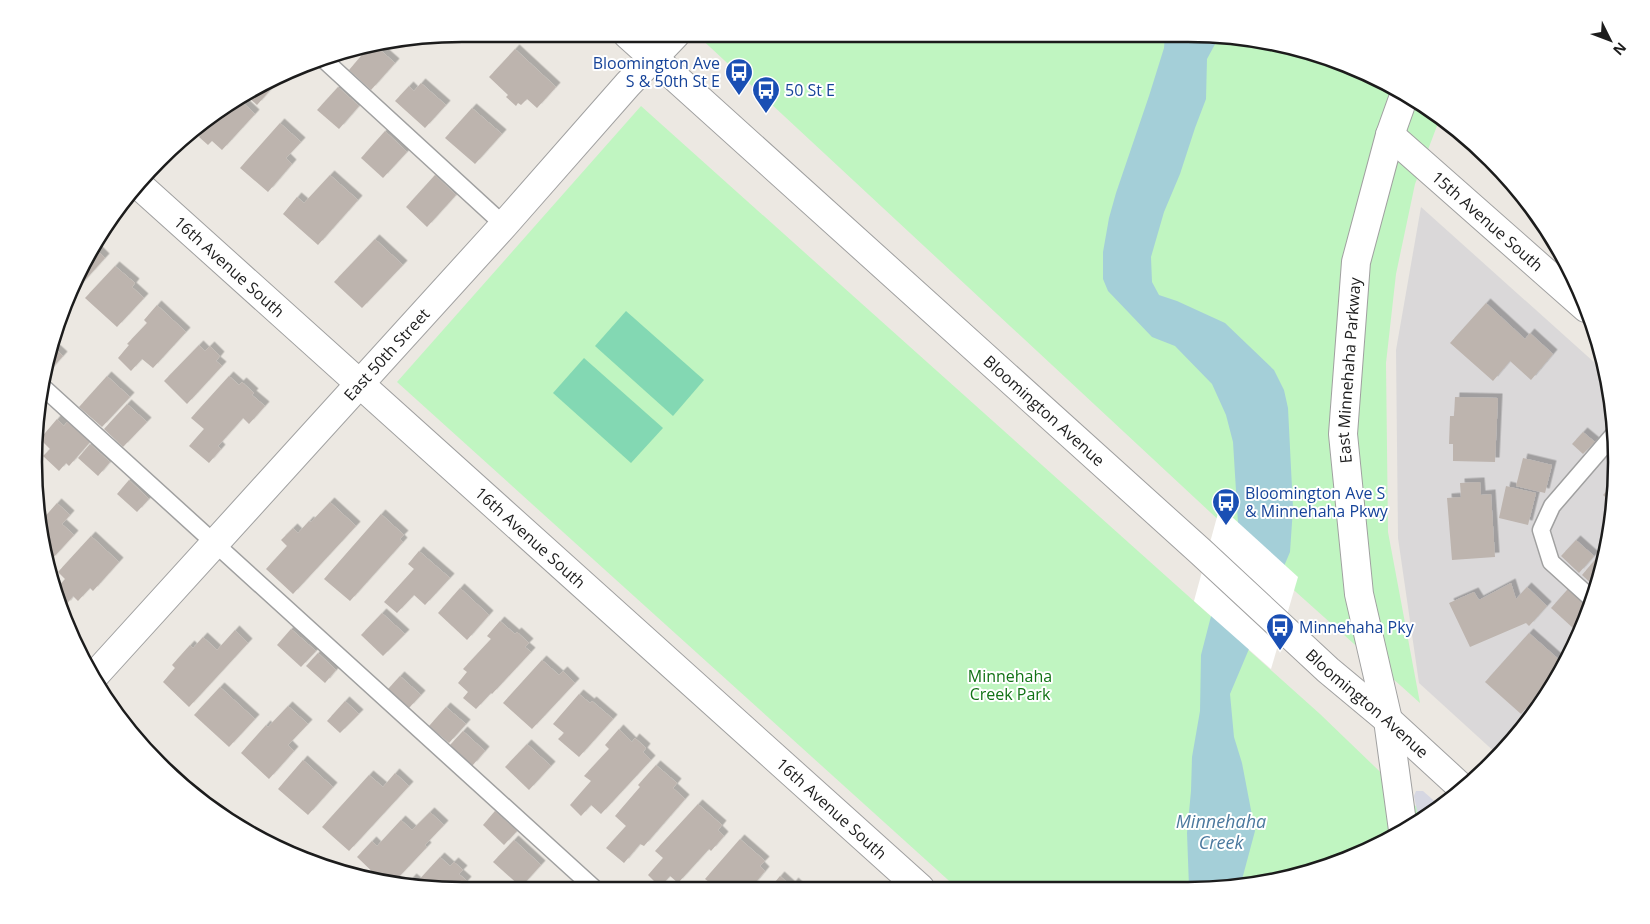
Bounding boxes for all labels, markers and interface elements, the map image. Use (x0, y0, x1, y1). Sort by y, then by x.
north arrow (1585, 15, 1635, 65)
text: N (1609, 38, 1631, 60)
place label: Bloomington Ave S & 50th St E (593, 52, 720, 92)
bus stop icon: Bloomington Ave S & 50th St E (724, 57, 754, 96)
bus stop icon: 50 St E (751, 75, 781, 114)
place label: 50 St E (785, 79, 835, 101)
street label: 15th Avenue South (1427, 166, 1548, 276)
street label: 16th Avenue South (169, 211, 289, 322)
street label: East Minnehaha Parkway (1332, 275, 1366, 464)
street label: East 50th Street (339, 303, 435, 405)
street label: Bloomington Avenue (979, 350, 1110, 471)
street label: 16th Avenue South (471, 482, 590, 593)
place label: Bloomington Ave S & Minnehaha Pkwy (1245, 482, 1389, 522)
bus stop icon: Bloomington Ave S & Minnehaha Pkwy (1211, 487, 1241, 526)
bus stop icon: Minnehaha Pky (1265, 612, 1295, 651)
place label: Minnehaha Pky (1299, 616, 1415, 638)
street label: Bloomington Avenue (1301, 644, 1433, 763)
park label: Minnehaha Creek Park (968, 665, 1052, 705)
street label: 16th Avenue South (772, 753, 892, 864)
water label: Minnehaha Creek (1176, 809, 1266, 854)

